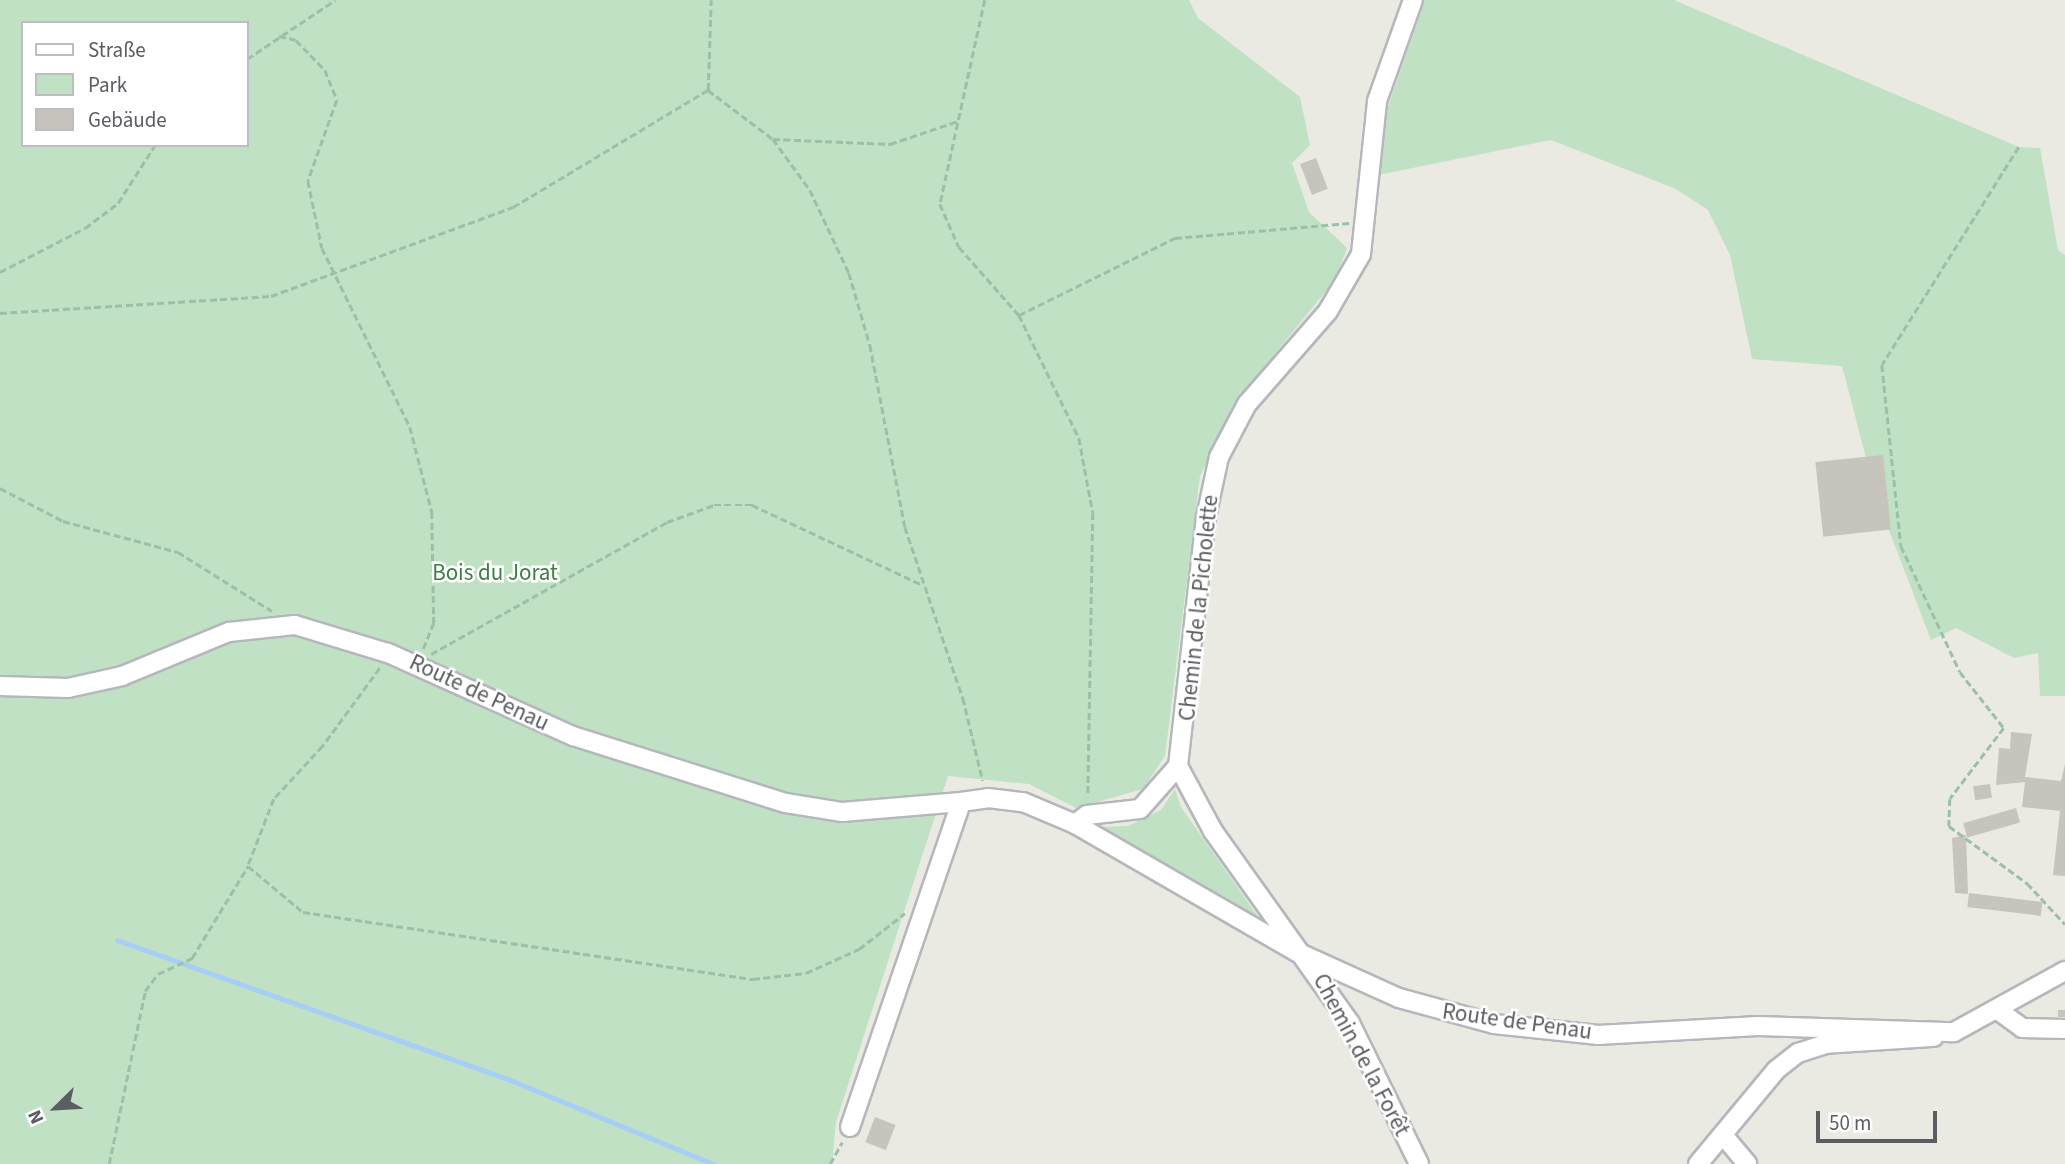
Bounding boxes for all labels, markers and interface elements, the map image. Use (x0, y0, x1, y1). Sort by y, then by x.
legend (21, 21, 248, 147)
text: Straße (88, 35, 146, 65)
text: Park (88, 70, 127, 100)
text: Gebäude (88, 105, 167, 135)
street label: Chemin de la Picholette (1173, 494, 1225, 722)
park label: Bois du Jorat (432, 559, 558, 587)
street label: Route de Penau (405, 649, 553, 737)
street label: Chemin de la Forêt (1307, 969, 1415, 1141)
street label: Route de Penau (1440, 998, 1594, 1046)
north arrow (21, 1073, 91, 1143)
scale bar (1820, 1098, 1941, 1142)
text: N (21, 1105, 51, 1128)
text: 50 m (1829, 1108, 1871, 1138)

